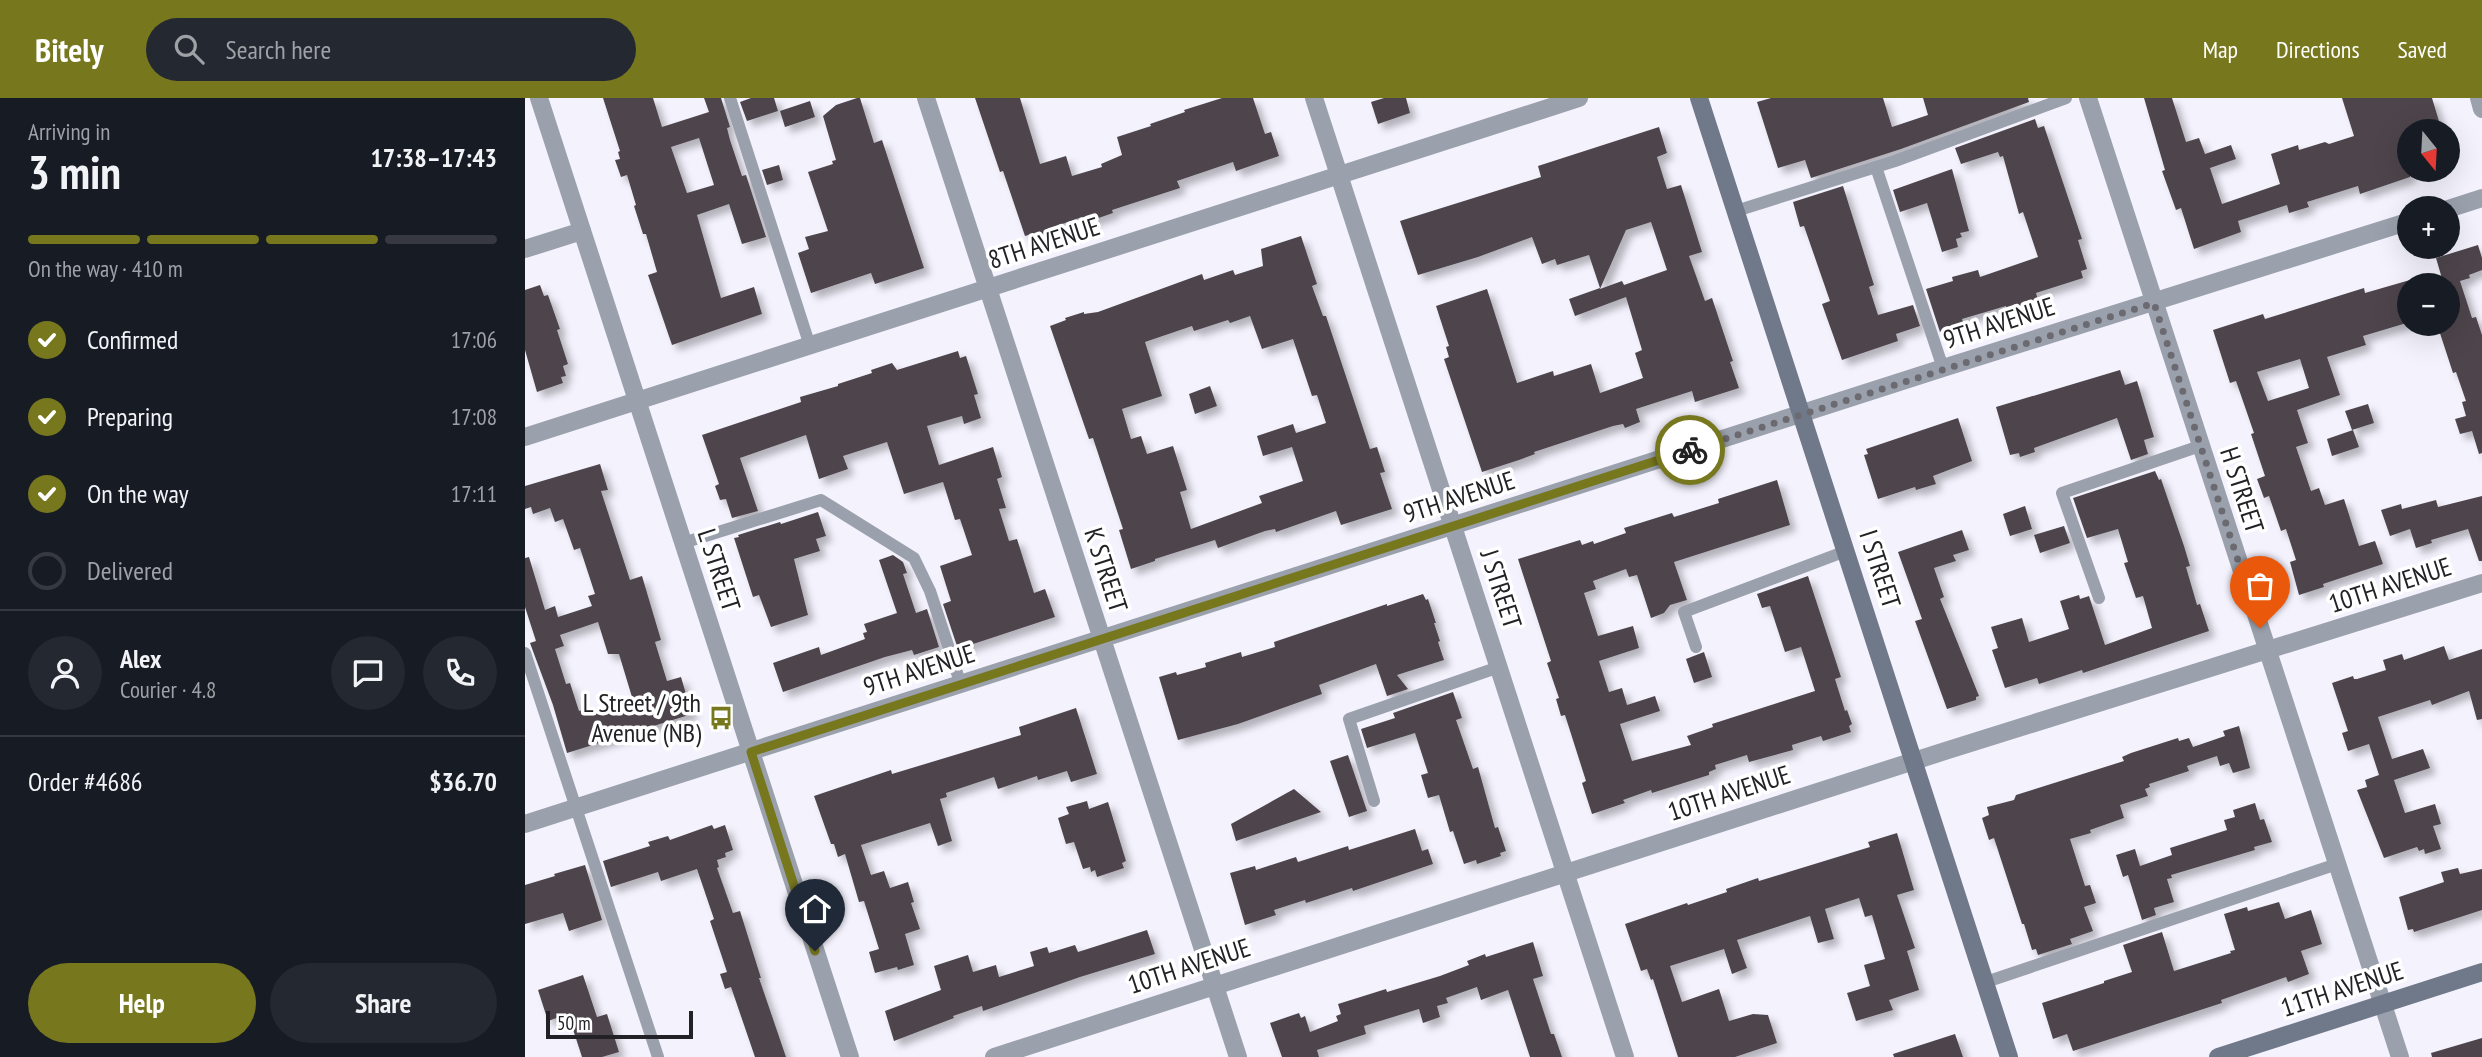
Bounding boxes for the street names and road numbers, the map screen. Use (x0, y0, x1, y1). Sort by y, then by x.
street label: 8TH AVENUE (984, 209, 1104, 276)
street label: 9TH AVENUE (1939, 289, 2059, 356)
street label: H STREET (2213, 443, 2272, 537)
street label: 9TH AVENUE (1399, 463, 1519, 530)
street label: K STREET (1077, 523, 1136, 617)
street label: L STREET (691, 525, 748, 616)
street label: I STREET (1852, 525, 1909, 613)
street label: J STREET (1473, 544, 1530, 633)
street label: 10TH AVENUE (2324, 549, 2455, 620)
street label: 9TH AVENUE (859, 636, 979, 703)
street label: 10TH AVENUE (1663, 757, 1794, 828)
street label: 10TH AVENUE (1123, 930, 1254, 1001)
street label: 11TH AVENUE (2276, 953, 2407, 1024)

